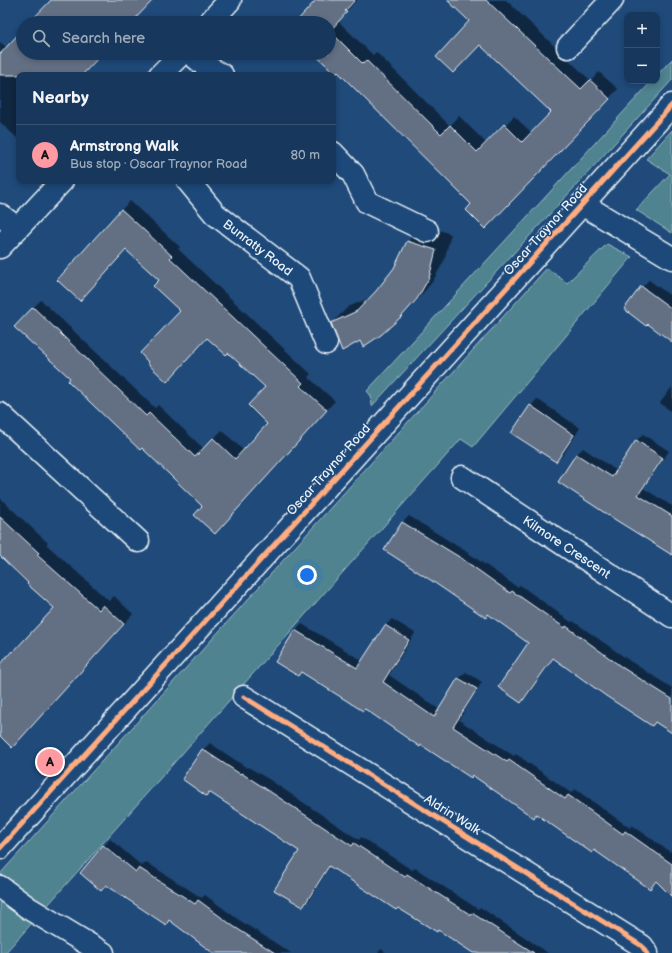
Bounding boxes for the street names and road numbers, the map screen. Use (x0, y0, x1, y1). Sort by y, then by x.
street label: Oscar Traynor Road (500, 181, 591, 279)
street label: Bunratty Road (220, 216, 296, 279)
street label: Oscar Traynor Road (283, 421, 374, 519)
street label: Kilmore Crescent (520, 513, 613, 582)
street label: Aldrin Walk (421, 791, 484, 839)

